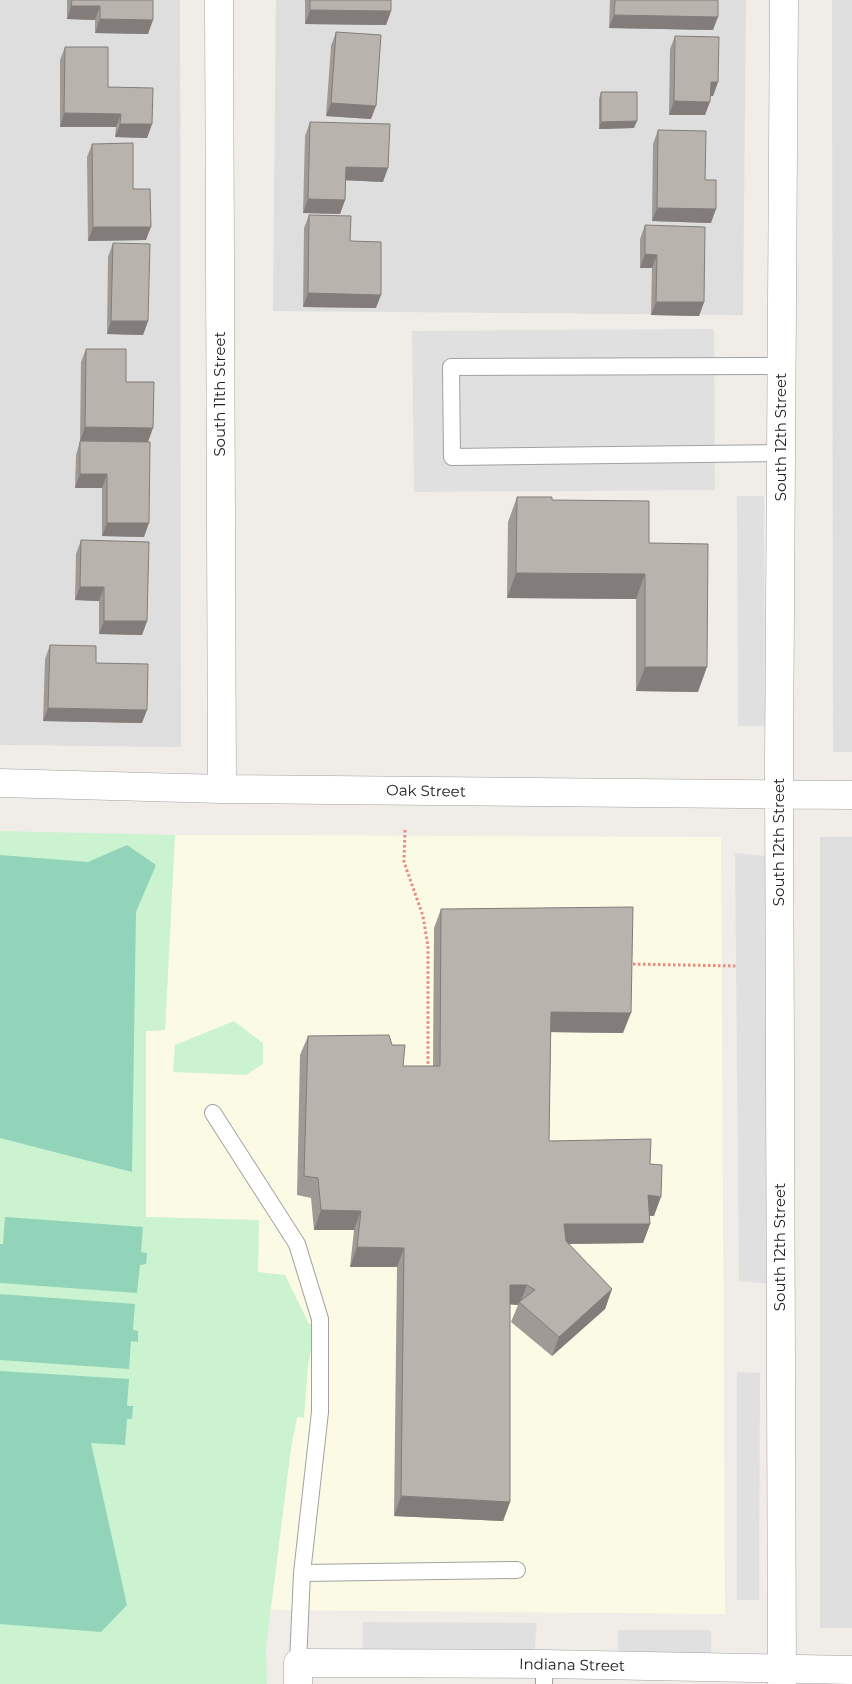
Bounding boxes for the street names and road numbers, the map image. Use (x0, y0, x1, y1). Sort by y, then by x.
street label: South 11th Street (210, 331, 229, 457)
street label: South 12th Street (771, 373, 790, 501)
street label: South 12th Street (769, 778, 788, 906)
street label: Oak Street (386, 780, 466, 801)
street label: South 12th Street (770, 1183, 789, 1311)
street label: Indiana Street (519, 1654, 625, 1675)

